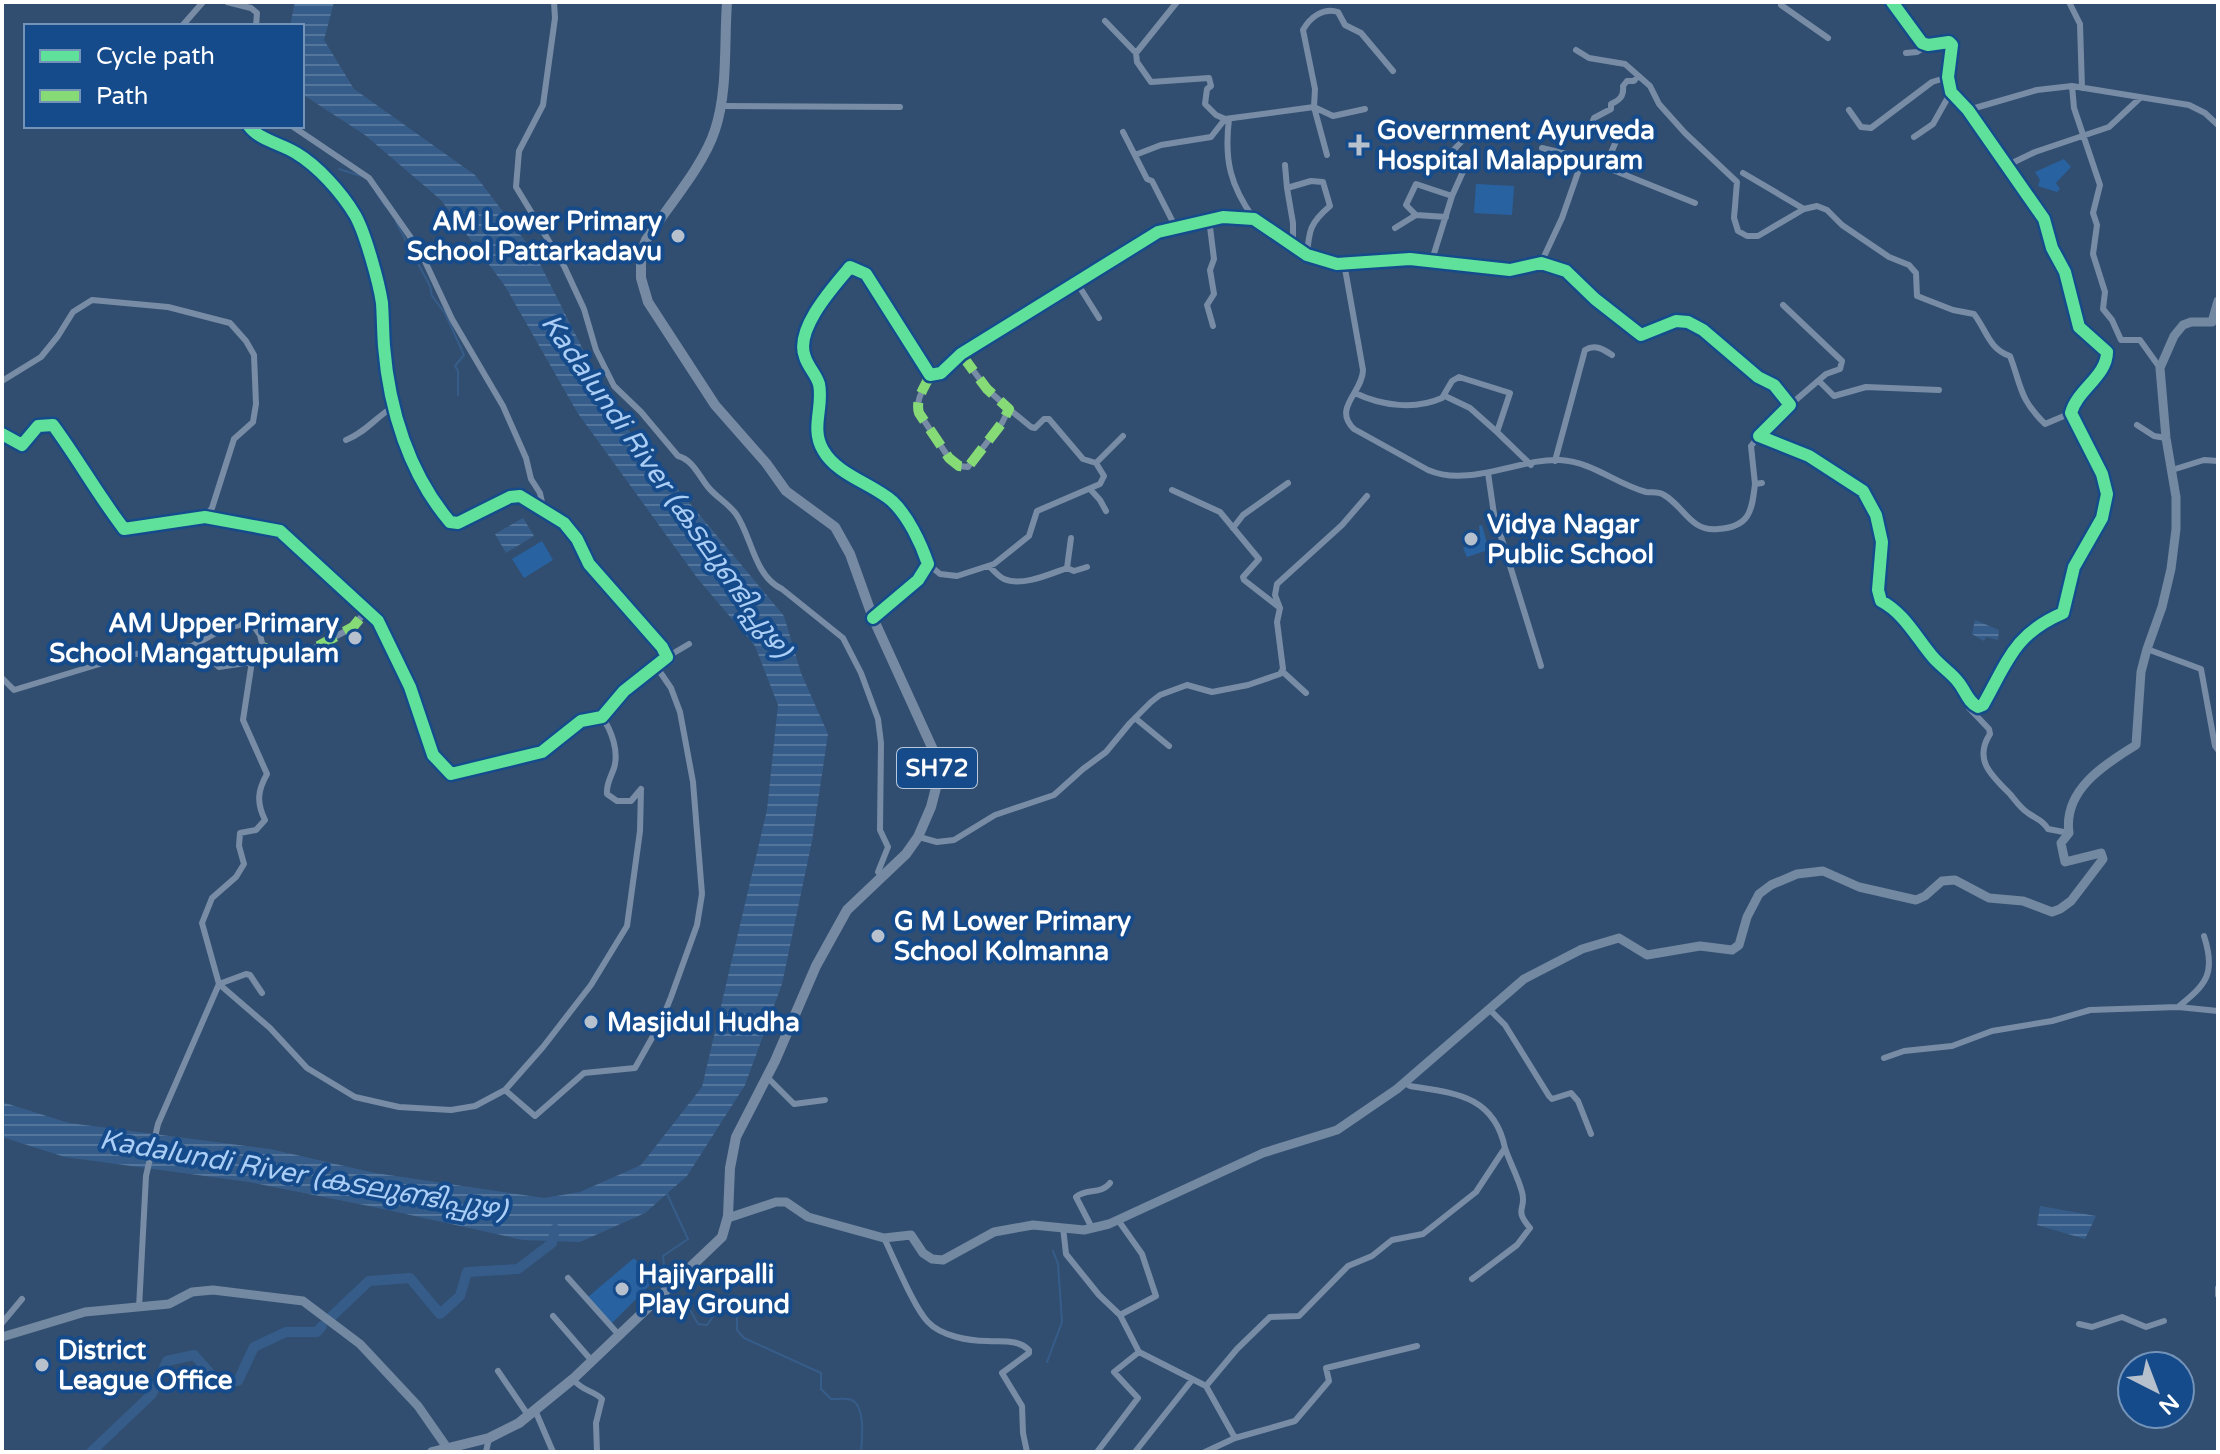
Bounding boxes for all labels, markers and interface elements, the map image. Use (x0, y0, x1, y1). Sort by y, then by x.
legend (24, 24, 304, 128)
text: Cycle path (96, 42, 215, 71)
text: Path (96, 82, 149, 111)
place label: Government Ayurveda Hospital Malappuram (1377, 115, 1655, 176)
marker: Government Ayurveda Hospital Malappuram (1348, 134, 1370, 156)
place label: AM Lower Primary School Pattarkadavu (407, 206, 662, 267)
marker: AM Lower Primary School Pattarkadavu (669, 227, 687, 245)
water label: Kadalundi River (കടലുണ്ടിപ്പുഴ) (533, 307, 800, 667)
place label: Vidya Nagar Public School (1487, 509, 1654, 570)
marker: Vidya Nagar Public School (1462, 530, 1480, 548)
place label: AM Upper Primary School Mangattupulam (49, 608, 339, 669)
marker: AM Upper Primary School Mangattupulam (346, 629, 364, 647)
road number: SH72 (897, 748, 977, 788)
place label: G M Lower Primary School Kolmanna (894, 906, 1131, 967)
marker: G M Lower Primary School Kolmanna (869, 927, 887, 945)
place label: Masjidul Hudha (607, 1007, 800, 1038)
marker: Masjidul Hudha (582, 1013, 600, 1031)
water label: Kadalundi River (കടലുണ്ടിപ്പുഴ) (97, 1122, 511, 1229)
place label: Hajiyarpalli Play Ground (638, 1259, 790, 1320)
marker: Hajiyarpalli Play Ground (613, 1280, 631, 1298)
place label: District League Office (58, 1335, 233, 1396)
north arrow (2116, 1350, 2196, 1430)
marker: District League Office (33, 1356, 51, 1374)
text: N (2153, 1389, 2184, 1420)

